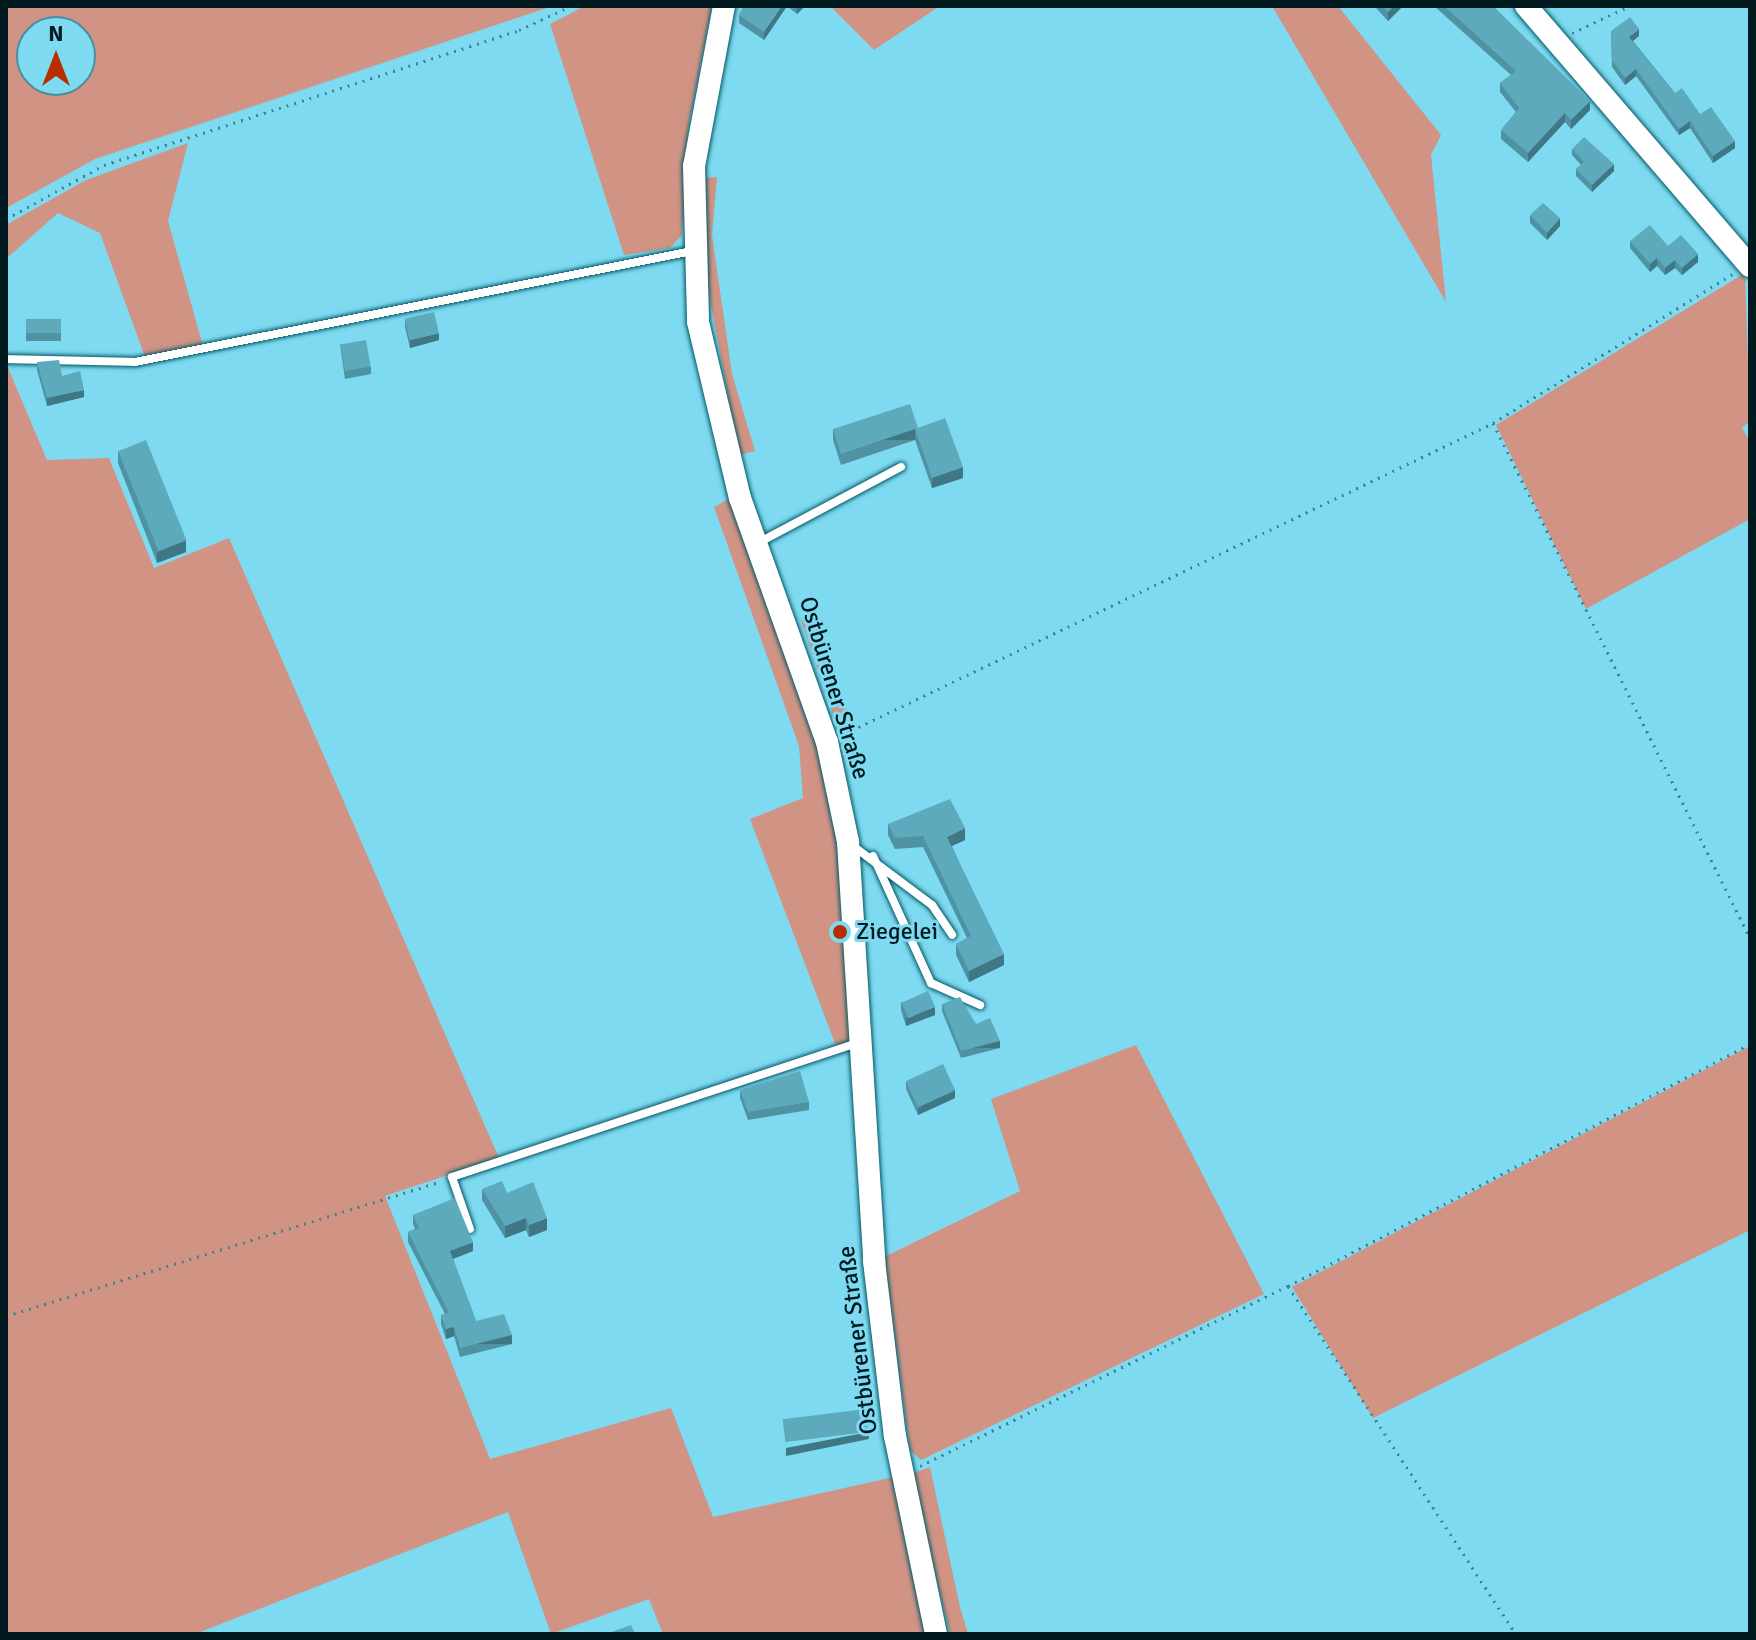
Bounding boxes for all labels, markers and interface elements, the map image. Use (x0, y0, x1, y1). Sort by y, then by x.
north arrow (16, 16, 96, 96)
text: N (48, 20, 64, 47)
street label: Ostbürener Straße (792, 593, 876, 783)
place label: Ziegelei (856, 918, 938, 946)
marker: Ziegelei (831, 923, 849, 941)
street label: Ostbürener Straße (832, 1244, 884, 1436)

